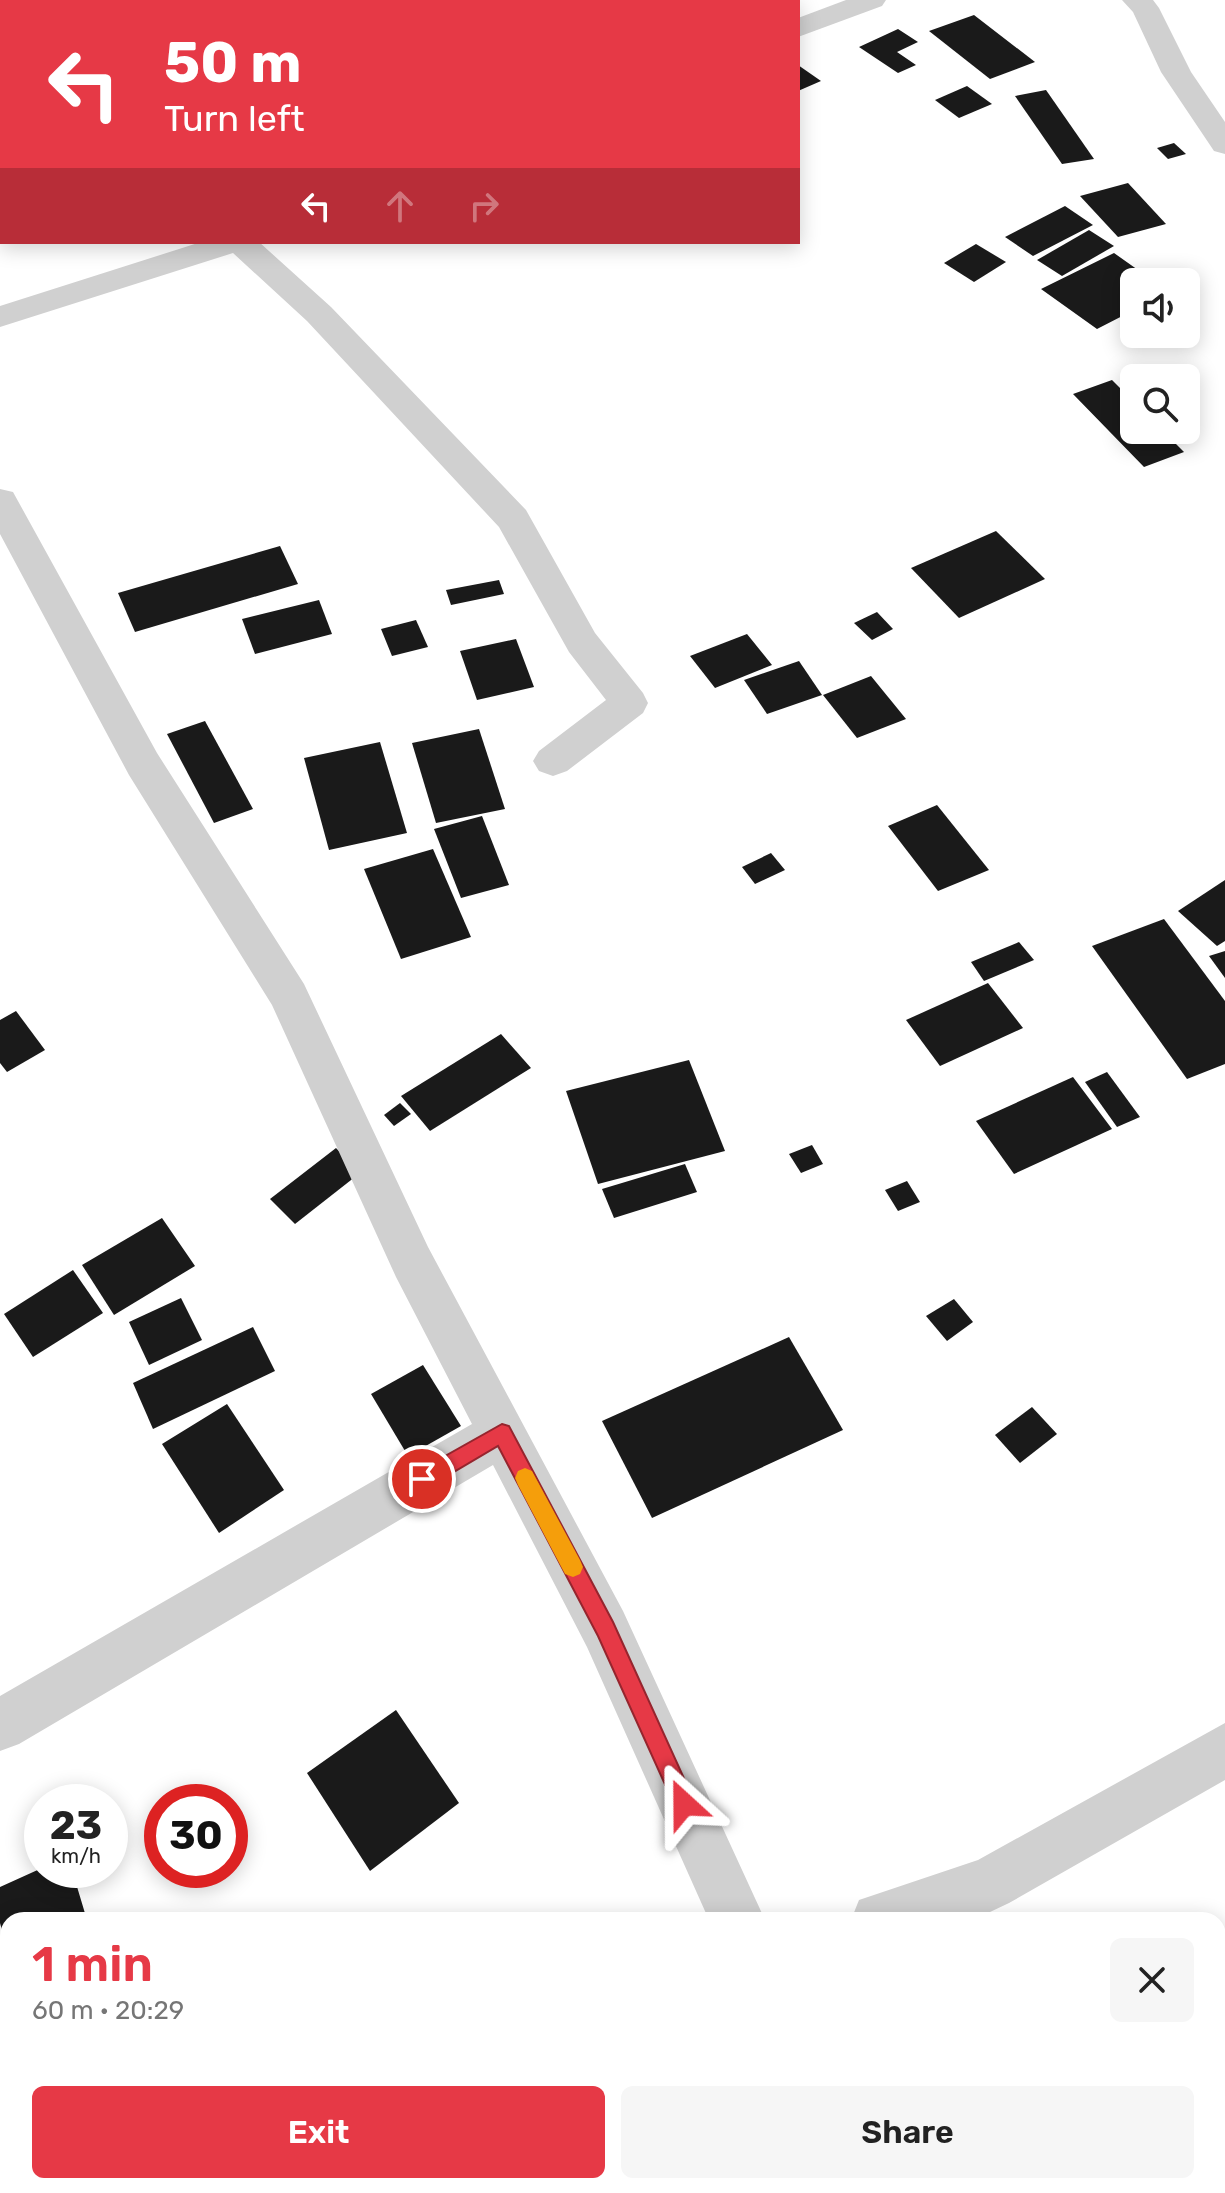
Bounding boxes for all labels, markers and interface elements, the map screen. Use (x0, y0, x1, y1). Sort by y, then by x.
text: 50 m (164, 30, 301, 96)
icon: left (32, 32, 136, 136)
text: Turn left (164, 97, 305, 140)
icon: left (294, 184, 338, 228)
icon: ahead (378, 184, 422, 228)
icon: right (462, 184, 506, 228)
map controls (1120, 268, 1200, 444)
button: sound (1120, 268, 1200, 348)
button: search (1120, 364, 1200, 444)
pin (388, 1445, 456, 1513)
icon: arrive (400, 1457, 444, 1501)
position arrow (642, 1762, 726, 1846)
speed limit sign: 30 (144, 1784, 248, 1888)
text: 23 (50, 1802, 102, 1849)
text: km/h (51, 1844, 101, 1868)
text: 1 min (32, 1936, 153, 1993)
button: close (1110, 1938, 1194, 2022)
text: 60 m · 20:29 (32, 1995, 184, 2026)
button: Exit (32, 2086, 605, 2178)
button: Share (621, 2086, 1194, 2178)

